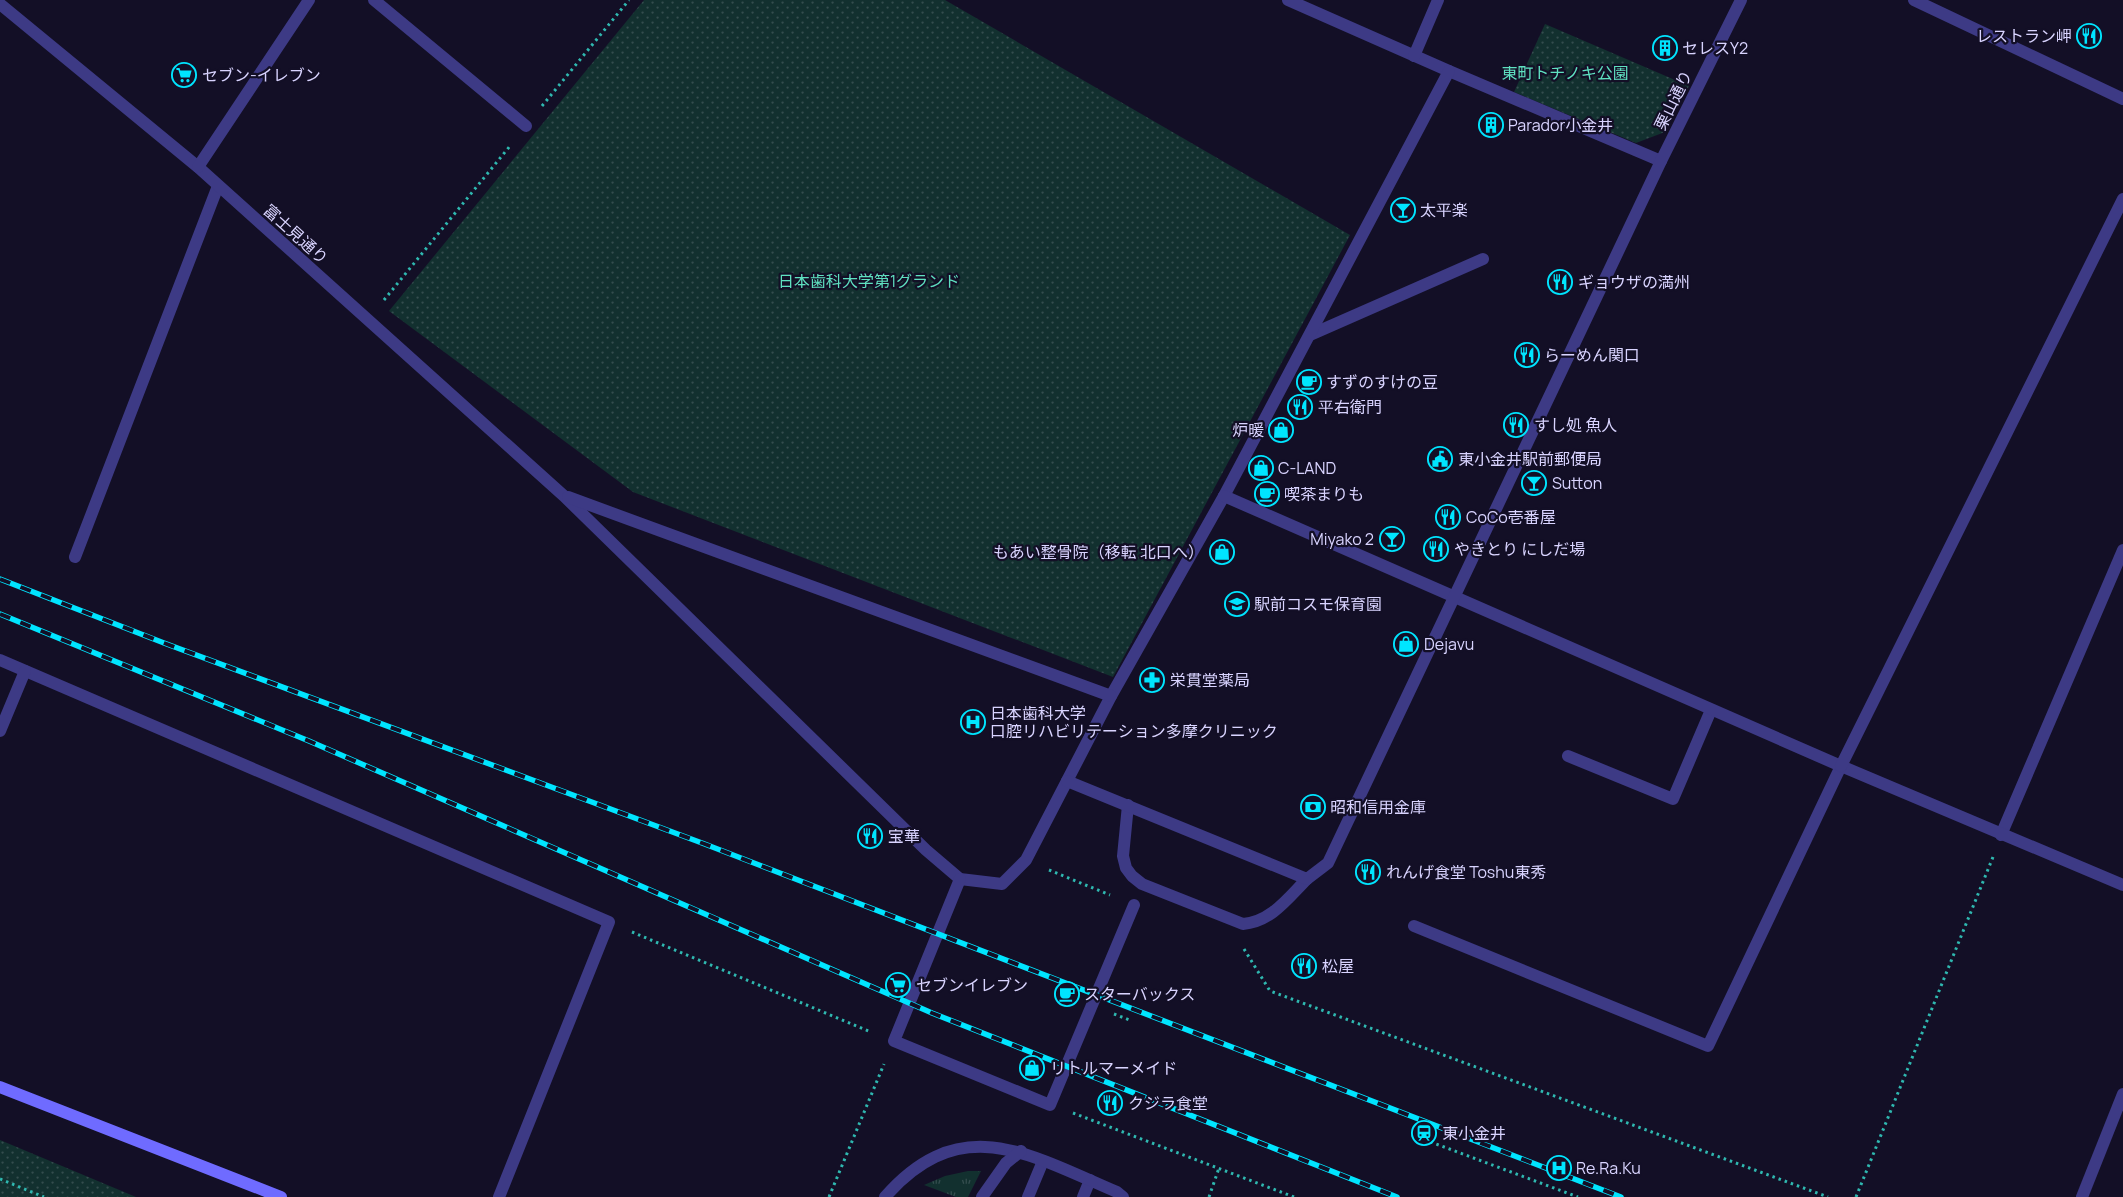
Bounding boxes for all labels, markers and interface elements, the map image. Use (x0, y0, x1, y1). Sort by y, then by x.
restaurant icon: レストラン岬 (2076, 23, 2102, 49)
place label: レストラン岬 (1976, 25, 2072, 47)
building icon: セレスY2 (1652, 35, 1678, 61)
place label: セレスY2 (1682, 37, 1748, 59)
supermarket icon: セブン-イレブン (171, 62, 197, 88)
park label: 東町トチノキ公園 (1501, 62, 1629, 84)
place label: セブン-イレブン (202, 64, 321, 86)
street label: 栗山通り (1649, 66, 1697, 134)
building icon: Parador小金井 (1478, 112, 1504, 138)
place label: Parador小金井 (1508, 114, 1613, 136)
bar icon: 太平楽 (1390, 197, 1416, 223)
street label: 富士見通り (259, 199, 333, 269)
place label: 太平楽 (1420, 199, 1468, 221)
restaurant icon: ギョウザの満州 (1547, 269, 1573, 295)
park label: 日本歯科大学第1グランド (778, 270, 960, 292)
place label: ギョウザの満州 (1578, 271, 1690, 293)
restaurant icon: らーめん関口 (1514, 342, 1540, 368)
place label: らーめん関口 (1544, 344, 1640, 366)
cafe icon: すずのすけの豆 (1296, 369, 1322, 395)
place label: すずのすけの豆 (1326, 371, 1438, 393)
restaurant icon: 平右衛門 (1287, 394, 1313, 420)
place label: 平右衛門 (1318, 396, 1382, 418)
restaurant icon: すし処 魚人 (1503, 412, 1529, 438)
place label: すし処 魚人 (1534, 414, 1617, 436)
shop icon: 炉暖 (1268, 417, 1294, 443)
place label: 炉暖 (1232, 419, 1264, 441)
public building icon: 東小金井駅前郵便局 (1427, 446, 1453, 472)
place label: 東小金井駅前郵便局 (1458, 448, 1602, 470)
shop icon: C-LAND (1248, 455, 1274, 481)
place label: C-LAND (1278, 457, 1336, 479)
bar icon: Sutton (1521, 470, 1547, 496)
place label: Sutton (1552, 472, 1602, 494)
cafe icon: 喫茶まりも (1254, 481, 1280, 507)
place label: 喫茶まりも (1284, 483, 1364, 505)
restaurant icon: CoCo壱番屋 (1435, 504, 1461, 530)
place label: CoCo壱番屋 (1466, 506, 1556, 528)
bar icon: Miyako 2 (1379, 526, 1405, 552)
place label: Miyako 2 (1310, 528, 1374, 550)
restaurant icon: やきとり にしだ場 (1423, 536, 1449, 562)
place label: やきとり にしだ場 (1454, 538, 1585, 560)
shop icon: もあい整骨院（移転 北口へ） (1209, 539, 1235, 565)
place label: もあい整骨院（移転 北口へ） (993, 541, 1204, 563)
school or university icon: 駅前コスモ保育園 (1224, 591, 1250, 617)
place label: 駅前コスモ保育園 (1254, 593, 1382, 615)
shop icon: Dejavu (1393, 631, 1419, 657)
place label: Dejavu (1424, 633, 1474, 655)
pharmacy icon: 栄貫堂薬局 (1139, 667, 1165, 693)
place label: 栄貫堂薬局 (1170, 669, 1250, 691)
place label: 日本歯科大学 口腔リハビリテーション多摩クリニック (990, 702, 1278, 742)
hospital icon: 日本歯科大学 口腔リハビリテーション多摩クリニック (960, 709, 986, 735)
bank icon: 昭和信用金庫 (1300, 794, 1326, 820)
place label: 昭和信用金庫 (1330, 796, 1426, 818)
restaurant icon: 宝華 (857, 823, 883, 849)
place label: 宝華 (888, 825, 920, 847)
restaurant icon: れんげ食堂 Toshu東秀 (1355, 859, 1381, 885)
place label: れんげ食堂 Toshu東秀 (1386, 861, 1546, 883)
restaurant icon: 松屋 (1291, 953, 1317, 979)
place label: 松屋 (1322, 955, 1354, 977)
supermarket icon: セブンイレブン (885, 972, 911, 998)
place label: セブンイレブン (916, 974, 1028, 996)
cafe icon: スターバックス (1054, 981, 1080, 1007)
place label: スターバックス (1084, 983, 1195, 1005)
shop icon: リトルマーメイド (1019, 1055, 1045, 1081)
place label: リトルマーメイド (1050, 1057, 1177, 1079)
restaurant icon: クジラ食堂 (1097, 1090, 1123, 1116)
place label: クジラ食堂 (1128, 1092, 1208, 1114)
station icon: 東小金井 (1411, 1120, 1437, 1146)
place label: 東小金井 (1442, 1122, 1506, 1144)
hospital icon: Re.Ra.Ku (1546, 1155, 1572, 1181)
place label: Re.Ra.Ku (1576, 1157, 1641, 1179)

